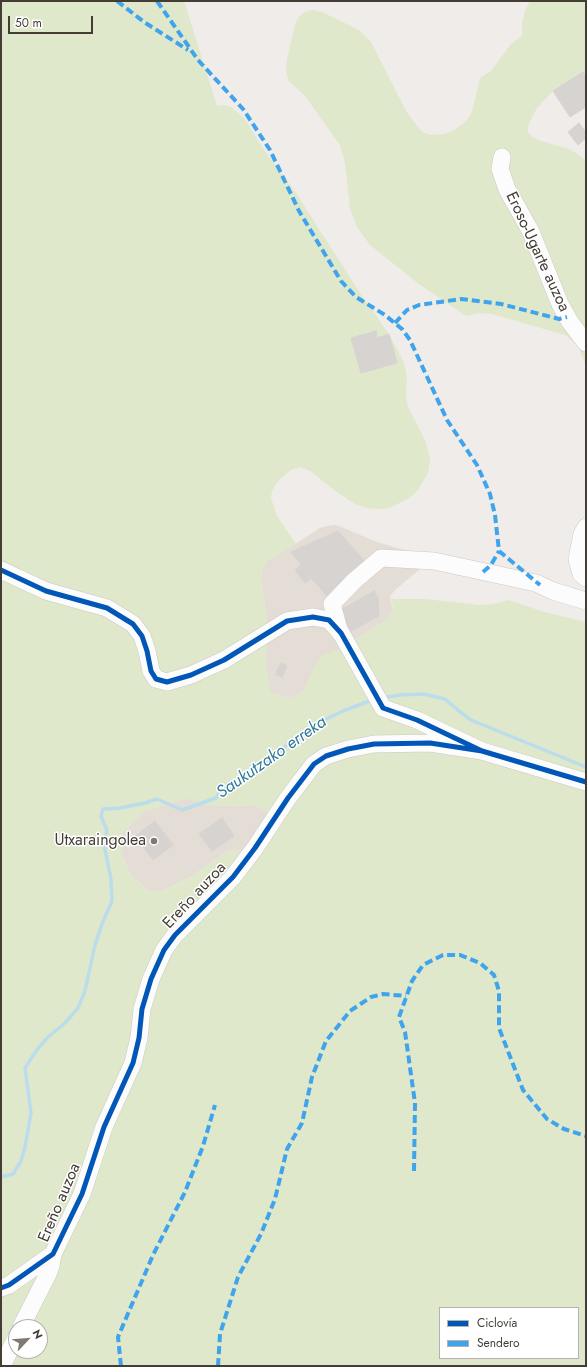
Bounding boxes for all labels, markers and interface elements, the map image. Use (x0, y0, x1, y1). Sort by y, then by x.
scale bar (10, 8, 95, 34)
text: 50 m (15, 14, 42, 32)
street label: Eroso-Ugarte auzoa (501, 189, 573, 315)
water label: Saukutzako erreka (213, 712, 331, 804)
place label: Utxaraingolea (55, 831, 146, 851)
marker: Utxaraingolea (149, 836, 159, 846)
street label: Ereño auzoa (159, 859, 231, 933)
street label: Ereño auzoa (35, 1161, 85, 1245)
legend (439, 1307, 579, 1359)
text: Ciclovía (477, 1314, 517, 1332)
north arrow (8, 1319, 48, 1359)
text: N (29, 1327, 47, 1342)
text: Sendero (477, 1334, 520, 1352)

